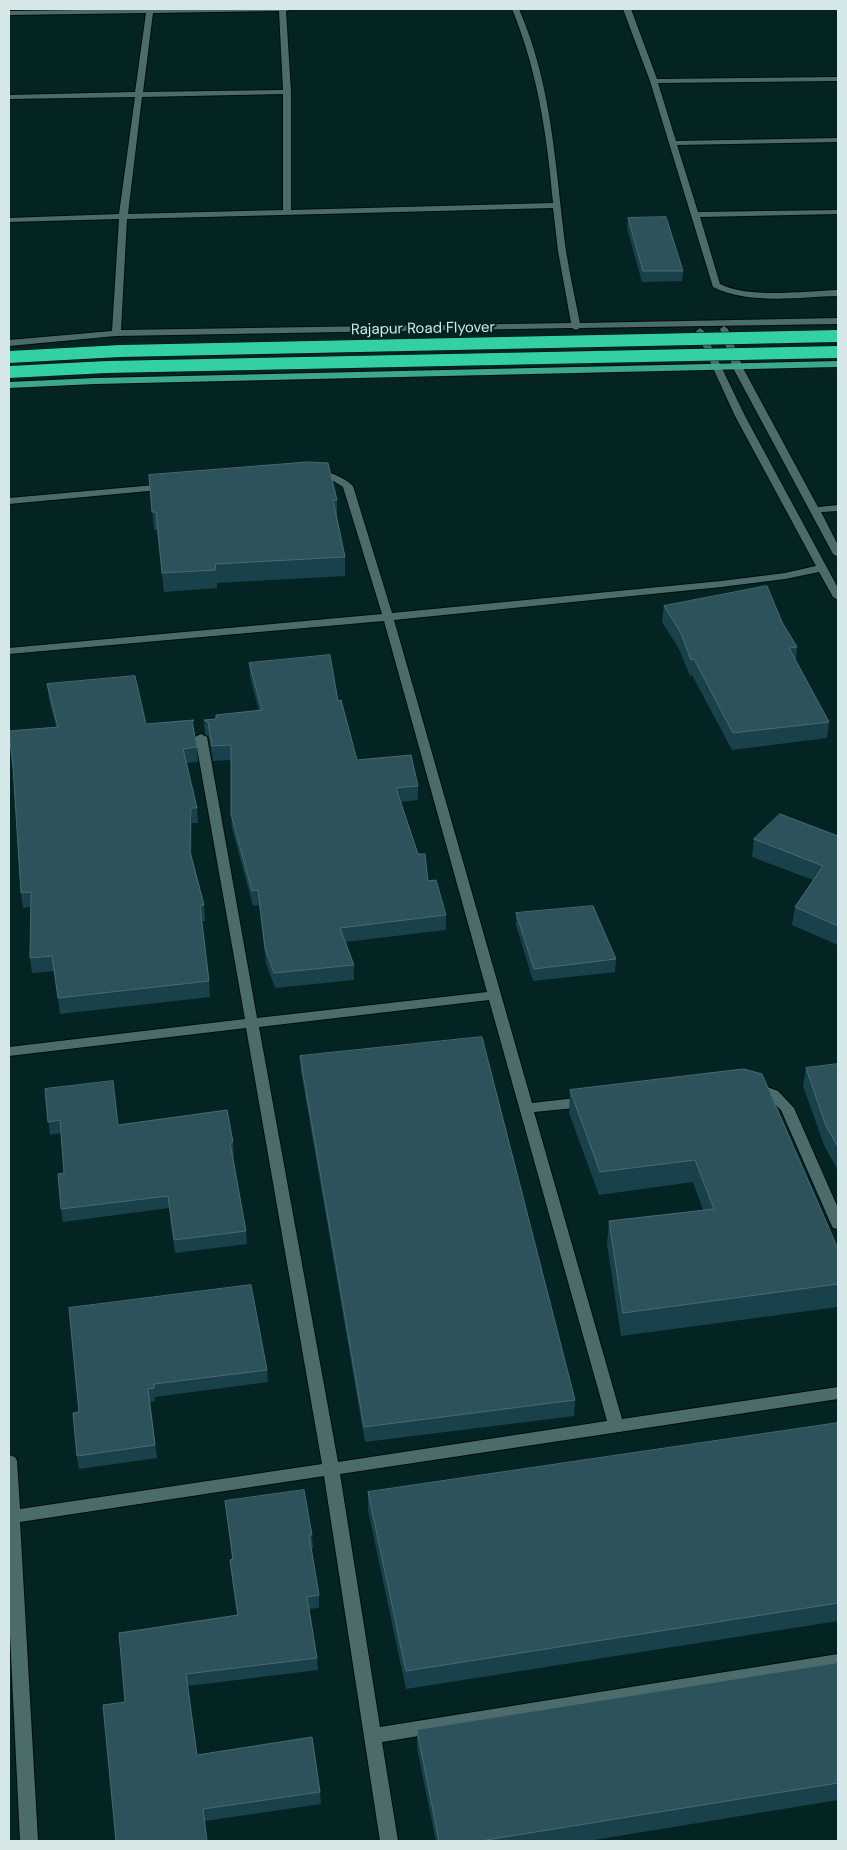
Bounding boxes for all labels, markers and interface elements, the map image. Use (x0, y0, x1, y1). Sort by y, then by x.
street label: Rajapur Road Flyover (351, 319, 495, 339)

